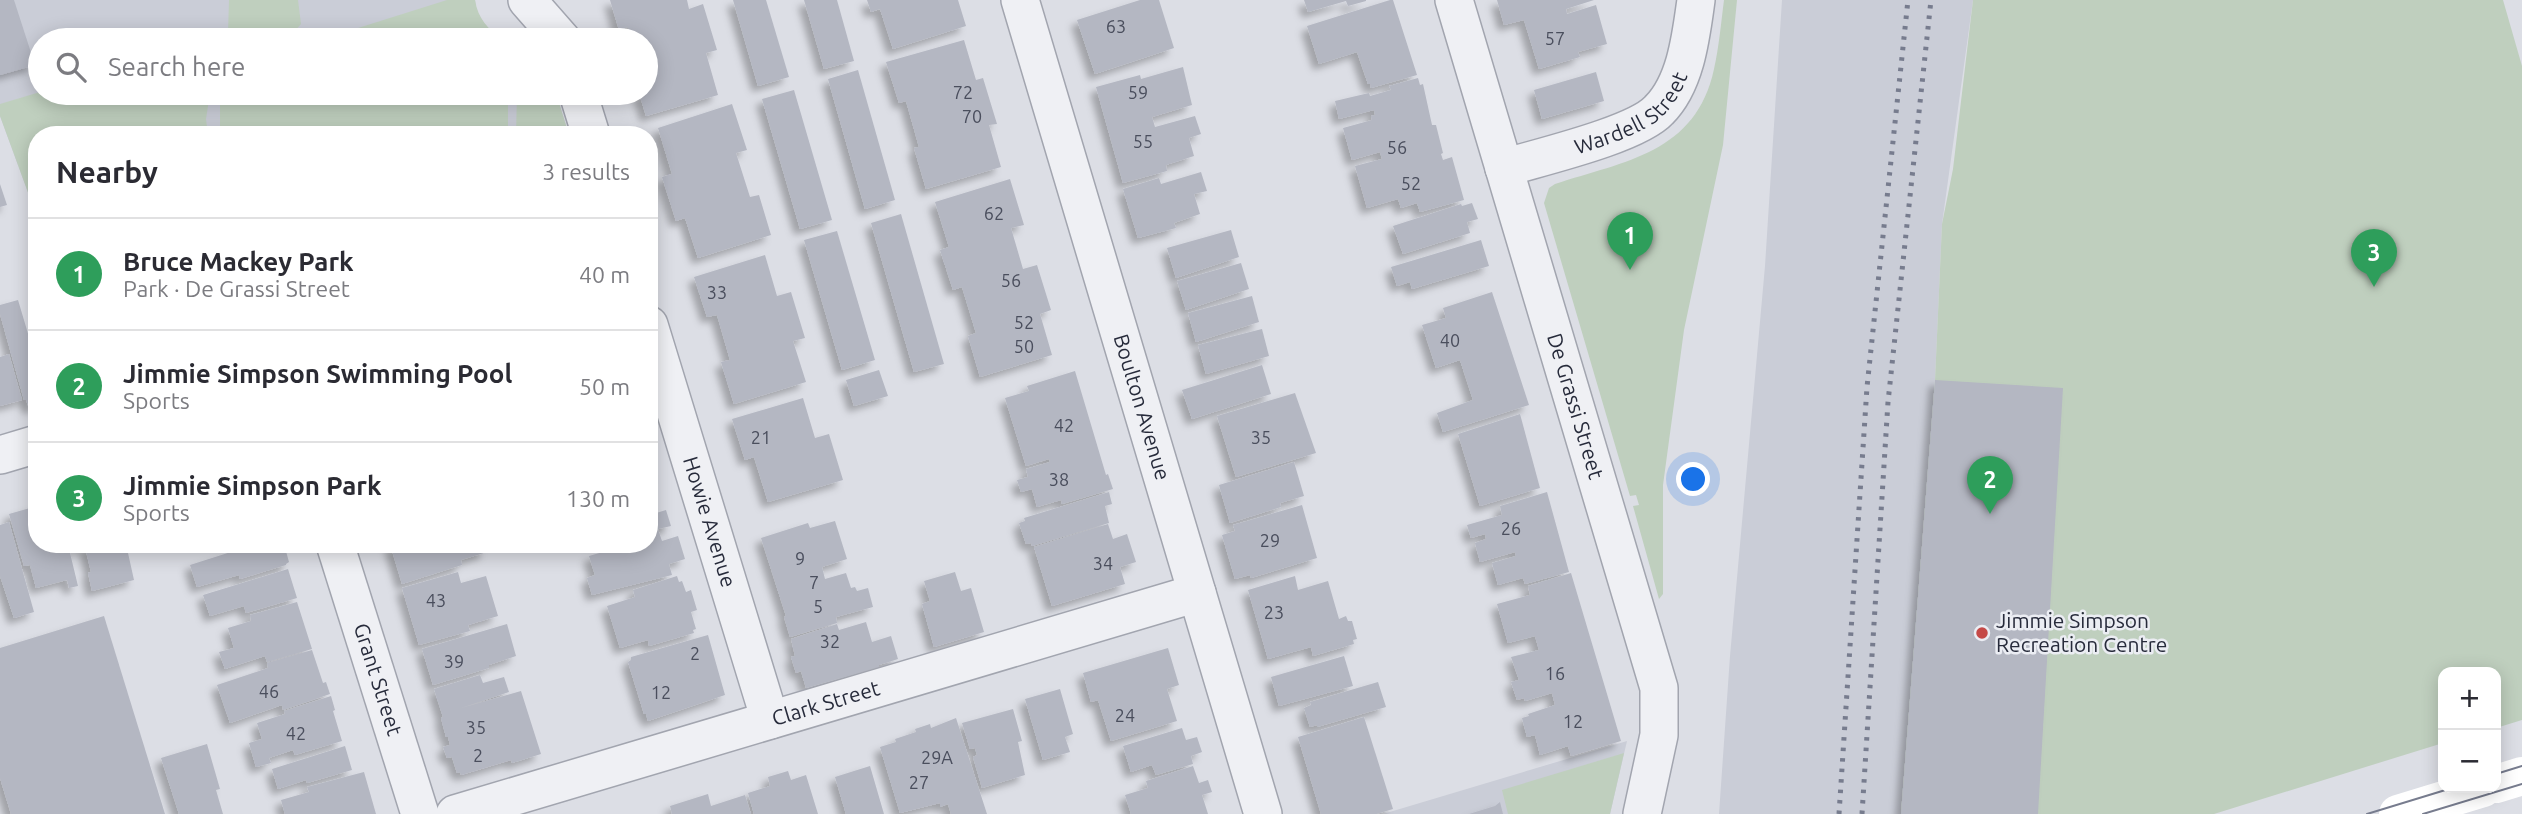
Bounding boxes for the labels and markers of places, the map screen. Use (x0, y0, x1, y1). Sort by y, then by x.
pin: 1 (1607, 212, 1653, 270)
pin: 3 (2351, 229, 2397, 287)
pin: 2 (1967, 456, 2013, 514)
place label: Jimmie Simpson Recreation Centre (1996, 608, 2167, 656)
marker: Jimmie Simpson Recreation Centre (1974, 625, 1990, 641)

